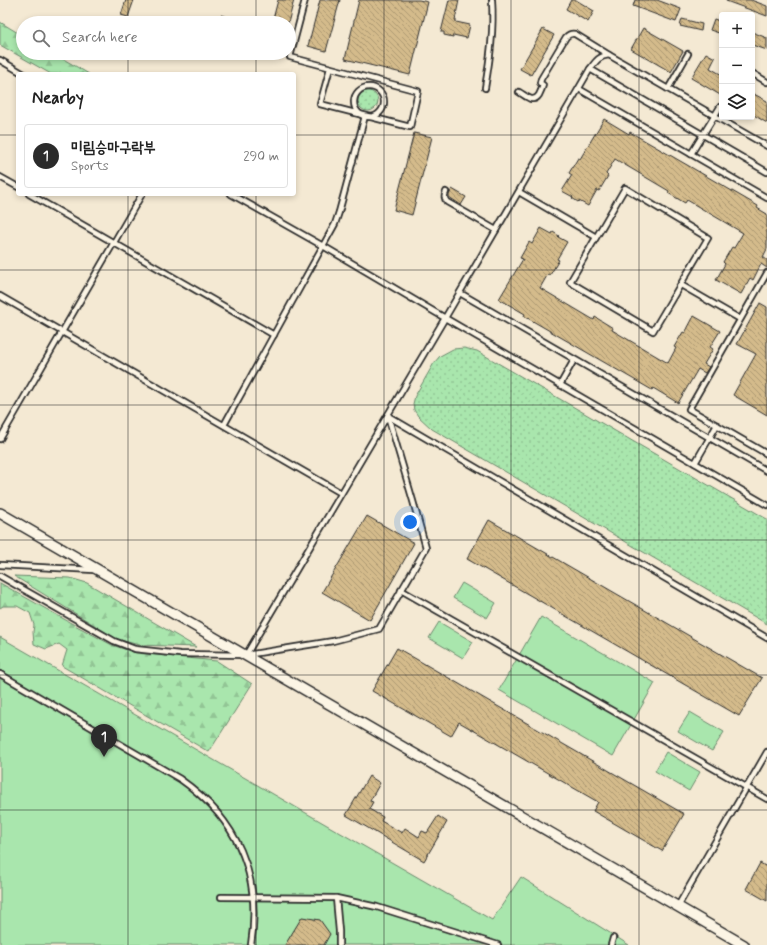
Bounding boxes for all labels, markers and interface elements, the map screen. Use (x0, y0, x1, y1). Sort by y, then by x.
map controls (719, 12, 755, 120)
button: + (719, 12, 755, 48)
search box (16, 16, 296, 60)
icon: search (30, 27, 52, 49)
text: Search here (62, 28, 138, 48)
button: − (719, 48, 755, 84)
button: layers (719, 84, 755, 120)
text: Nearby (32, 87, 84, 109)
text: 미림승마구락부 (71, 138, 156, 158)
text: 1 (43, 148, 49, 165)
text: 290 m (243, 148, 279, 165)
text: Sports (71, 158, 109, 175)
your location (400, 512, 420, 532)
pin: 1 (91, 724, 117, 757)

